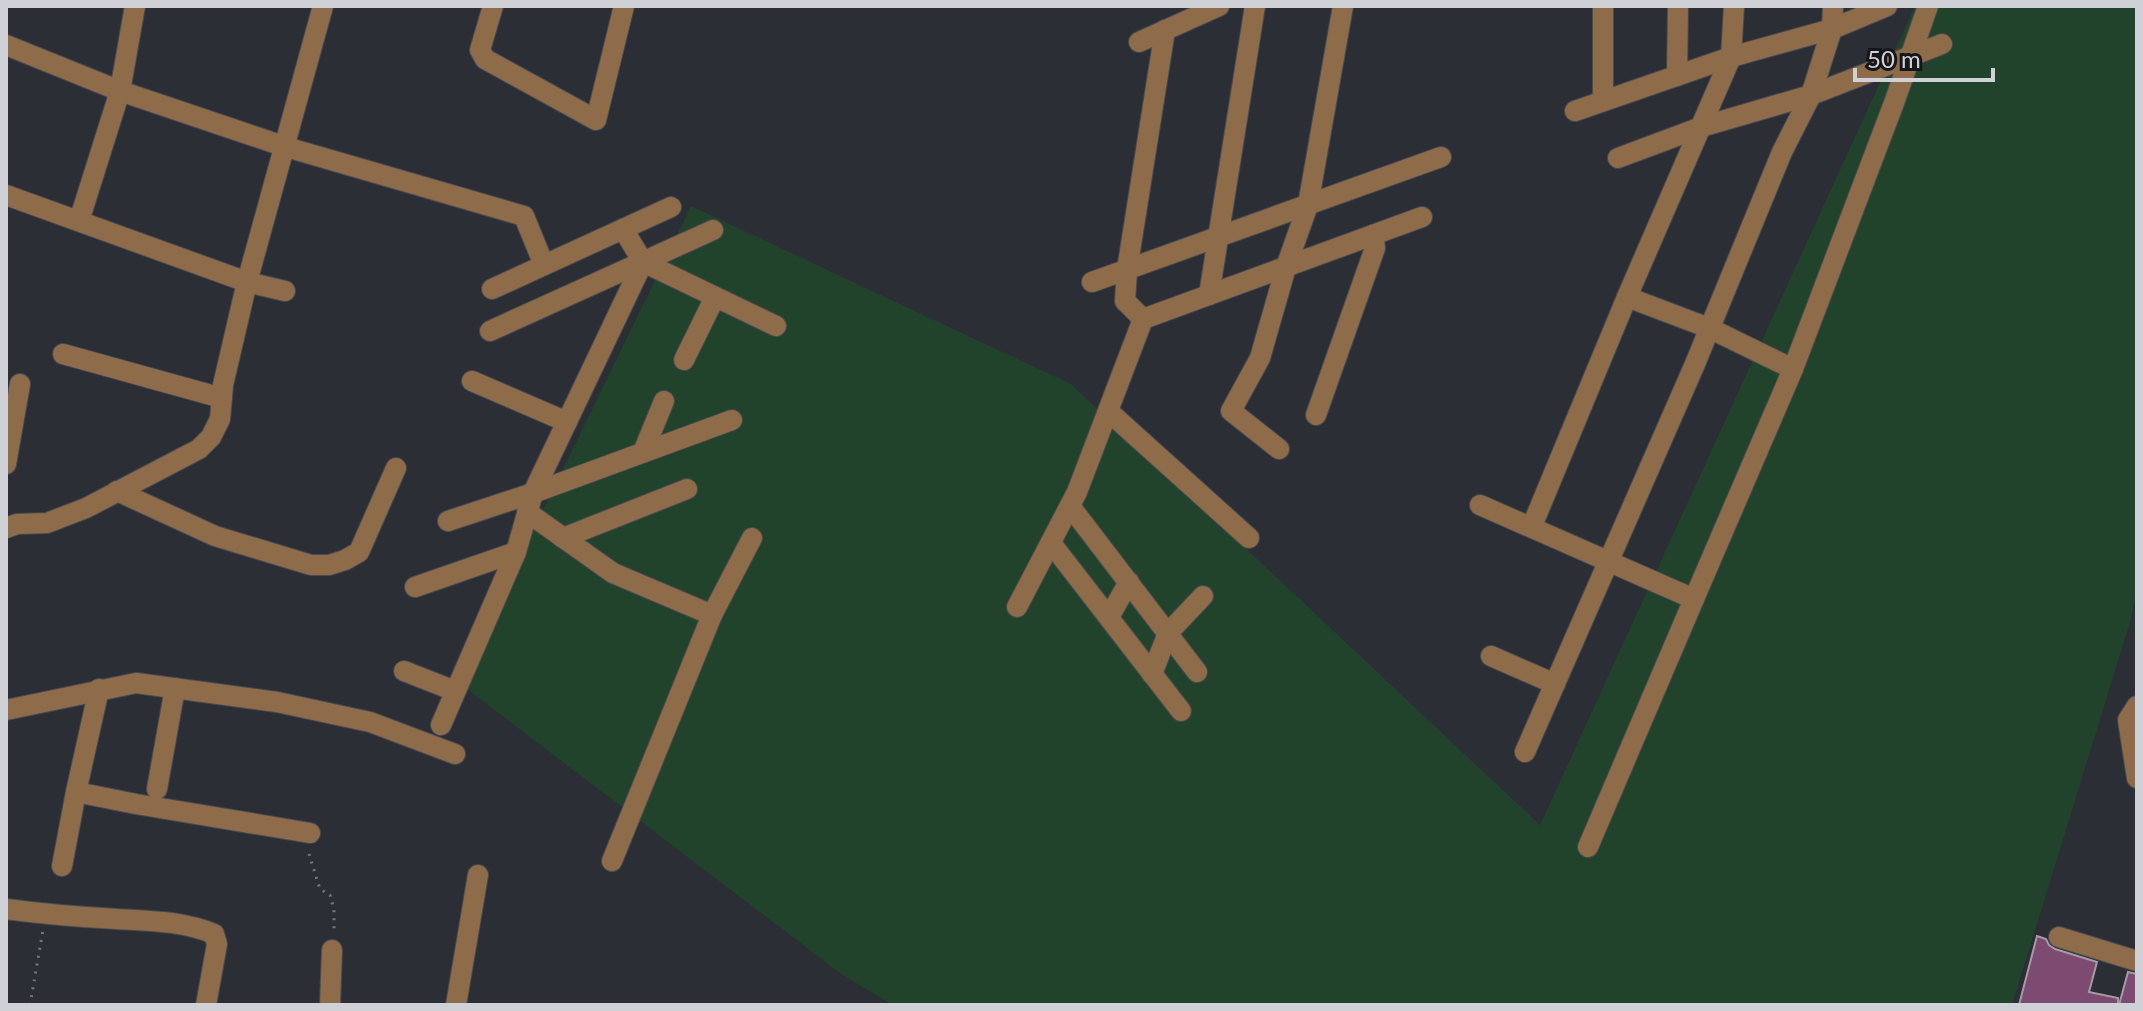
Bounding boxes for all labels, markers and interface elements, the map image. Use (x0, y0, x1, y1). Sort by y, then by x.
scale bar (1855, 32, 1993, 82)
text: 50 m (1867, 44, 1921, 73)

